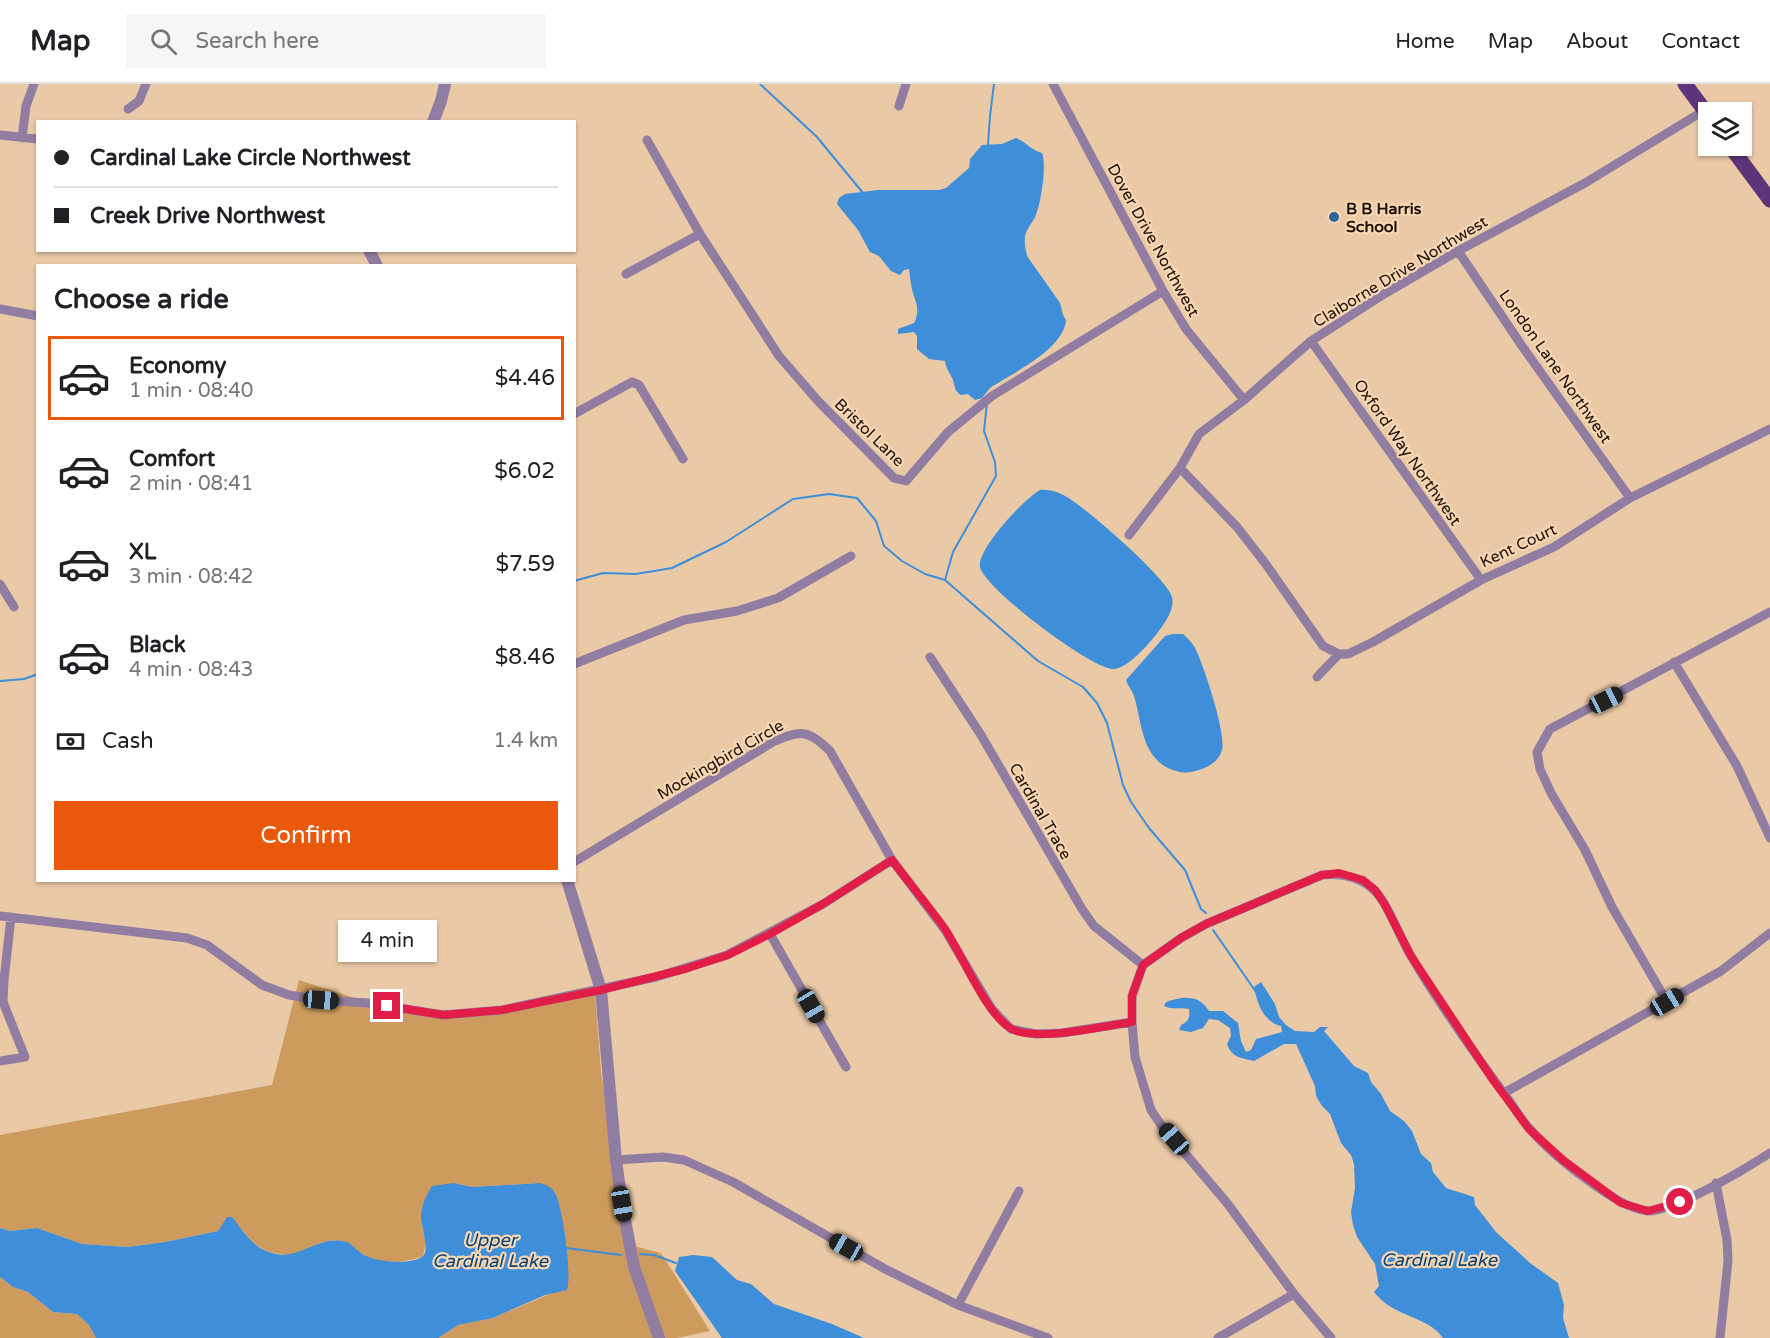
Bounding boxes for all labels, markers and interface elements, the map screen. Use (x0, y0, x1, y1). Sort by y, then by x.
search box (126, 14, 546, 68)
text: Map (30, 24, 90, 58)
icon: search (147, 25, 180, 58)
text: Search here (195, 28, 319, 54)
text: Home (1395, 29, 1455, 54)
text: Map (1488, 29, 1533, 54)
text: About (1566, 29, 1628, 54)
text: Contact (1661, 29, 1740, 54)
map controls (1698, 102, 1752, 156)
button: layers (1698, 102, 1752, 156)
text: Cardinal Lake Circle Northwest (90, 145, 411, 171)
street label: Dover Drive Northwest (1103, 160, 1204, 321)
place label: B B Harris School (1346, 199, 1422, 237)
text: Creek Drive Northwest (90, 203, 325, 229)
marker: B B Harris School (1327, 210, 1341, 224)
street label: Claiborne Drive Northwest (1310, 212, 1491, 332)
text: Choose a ride (54, 283, 229, 316)
street label: London Lane Northwest (1494, 286, 1616, 447)
icon: car (57, 351, 111, 405)
text: Economy (129, 353, 226, 379)
text: $4.46 (495, 365, 555, 391)
street label: Oxford Way Northwest (1349, 376, 1465, 530)
text: 1 min · 08:40 (129, 379, 253, 403)
street label: Bristol Lane (830, 394, 908, 471)
icon: car (57, 444, 111, 498)
text: Comfort (129, 446, 215, 472)
text: $6.02 (494, 458, 555, 484)
text: 2 min · 08:41 (129, 472, 253, 496)
street label: Kent Court (1477, 519, 1560, 572)
icon: car (57, 537, 111, 591)
text: XL (129, 539, 156, 565)
text: $7.59 (495, 551, 555, 577)
text: 3 min · 08:42 (129, 565, 253, 589)
icon: car (57, 630, 111, 684)
text: Black (129, 632, 186, 658)
text: $8.46 (495, 644, 555, 670)
text: 4 min · 08:43 (129, 658, 253, 682)
car (1586, 684, 1626, 716)
street label: Mockingbird Circle (654, 715, 787, 804)
icon: cash (54, 725, 87, 758)
text: Cash (102, 728, 154, 754)
text: 1.4 km (494, 729, 558, 753)
street label: Cardinal Trace (1004, 760, 1076, 863)
button: Confirm (54, 801, 558, 870)
callout: 4 min (338, 919, 436, 961)
text: 4 min (361, 929, 414, 953)
car (1647, 985, 1687, 1019)
car (794, 986, 828, 1026)
car (302, 990, 340, 1010)
route end (373, 992, 400, 1019)
car (1155, 1120, 1193, 1158)
car (610, 1185, 634, 1223)
route start (1666, 1188, 1693, 1215)
water label: Upper Cardinal Lake (432, 1229, 549, 1272)
car (826, 1230, 866, 1264)
water label: Cardinal Lake (1381, 1249, 1498, 1271)

